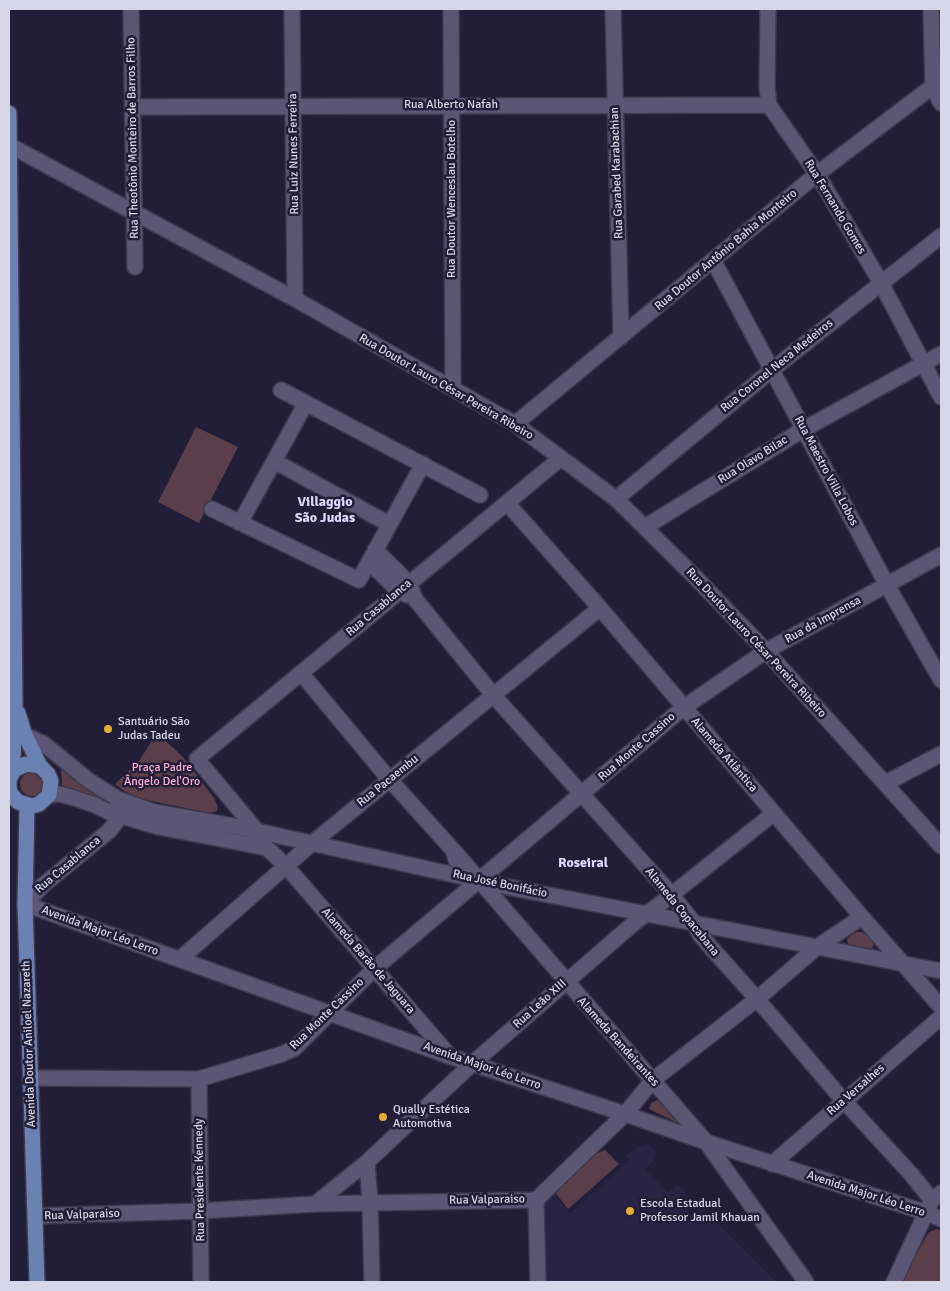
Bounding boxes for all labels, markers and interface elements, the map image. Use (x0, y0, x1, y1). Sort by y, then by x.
street label: Rua Theotônio Monteiro de Barros Filho (124, 37, 142, 239)
street label: Rua Luiz Nunes Ferreira (286, 93, 302, 215)
street label: Rua Alberto Nafah (404, 98, 498, 112)
street label: Rua Garabed Karabachian (608, 107, 626, 239)
street label: Rua Doutor Wenceslau Botelho (445, 120, 459, 278)
street label: Rua Fernando Gomes (801, 157, 869, 257)
street label: Rua Doutor Antônio Bahia Monteiro (652, 186, 800, 314)
street label: Rua Coronel Neca Medeiros (718, 316, 836, 416)
street label: Rua Doutor Lauro César Pereira Ribeiro (356, 331, 536, 443)
street label: Rua Maestro Villa Lobos (791, 414, 861, 528)
street label: Rua Olavo Bilac (715, 433, 791, 487)
district label: Villaggio São Judas (295, 494, 355, 526)
street label: Rua Doutor Lauro César Pereira Ribeiro (683, 565, 829, 721)
street label: Rua Casablanca (343, 576, 415, 640)
street label: Rua da Imprensa (782, 593, 864, 647)
street label: Rua Monte Cassino (596, 710, 678, 784)
place label: Santuário São Judas Tadeu (118, 715, 190, 743)
street label: Alameda Atlântica (688, 715, 760, 795)
marker: Santuário São Judas Tadeu (102, 723, 114, 735)
street label: Rua Pacaembu (354, 752, 422, 810)
park label: Praça Padre Ângelo Del'Oro (124, 761, 200, 789)
street label: Rua Casablanca (32, 833, 104, 897)
district label: Roseiral (558, 855, 608, 871)
street label: Alameda Copacabana (642, 865, 722, 959)
street label: Rua José Bonifácio (451, 867, 549, 901)
street label: Avenida Major Léo Lerro (40, 903, 160, 959)
street label: Alameda Barão de Jaguara (318, 905, 418, 1017)
street label: Avenida Doutor Aniloel Nazareth (19, 960, 39, 1128)
street label: Rua Monte Cassino (287, 975, 367, 1053)
street label: Rua Leão XIII (510, 976, 570, 1032)
street label: Alameda Bandeirantes (574, 994, 662, 1090)
street label: Avenida Major Léo Lerro (421, 1039, 543, 1093)
street label: Rua Versalhes (824, 1061, 888, 1119)
place label: Qually Estética Automotiva (393, 1103, 470, 1131)
marker: Qually Estética Automotiva (377, 1111, 389, 1123)
street label: Rua Presidente Kennedy (192, 1118, 208, 1242)
street label: Avenida Major Léo Lerro (805, 1168, 927, 1220)
street label: Rua Valparaiso (449, 1192, 525, 1208)
place label: Escola Estadual Professor Jamil Khauan (640, 1197, 760, 1225)
marker: Escola Estadual Professor Jamil Khauan (624, 1205, 636, 1217)
street label: Rua Valparaiso (44, 1206, 120, 1224)

